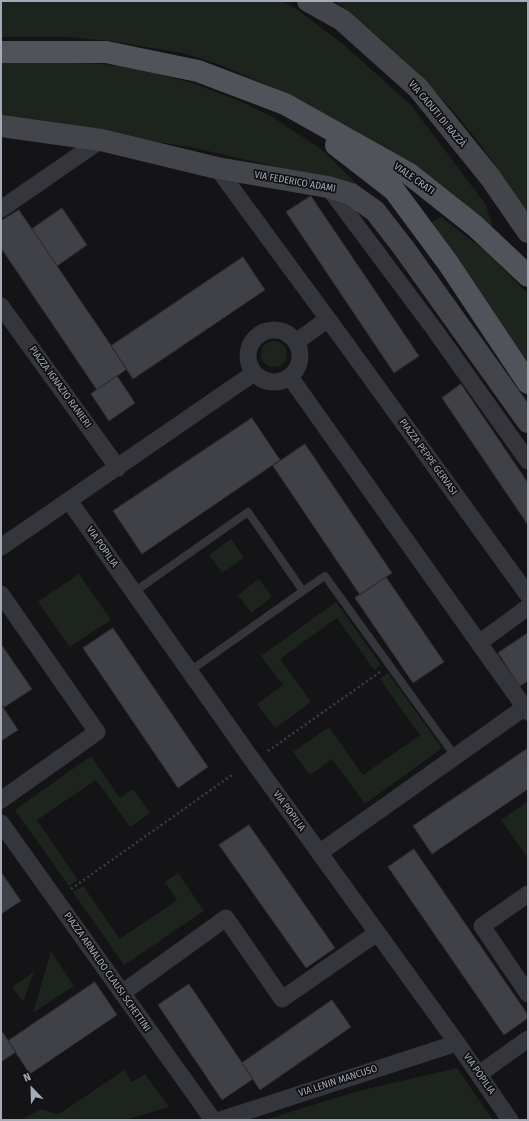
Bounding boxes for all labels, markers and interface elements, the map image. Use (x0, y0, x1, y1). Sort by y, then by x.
street label: VIA CADUTI DI RAZZÀ (406, 78, 468, 150)
street label: VIALE CRATI (391, 161, 437, 197)
street label: VIA FEDERICO ADAMI (253, 169, 337, 195)
street label: PIAZZA IGNAZIO RANIERI (26, 344, 94, 430)
street label: PIAZZA PEPPE GERVASI (396, 417, 460, 497)
street label: VIA POPILIA (84, 524, 120, 570)
street label: VIA POPILIA (270, 788, 308, 834)
street label: PIAZZA ARNALDO CLAUSI SCHETTINI (61, 910, 153, 1034)
street label: VIA POPILIA (461, 1051, 497, 1097)
street label: VIA LENIN MANCUSO (297, 1063, 379, 1099)
north arrow (12, 1069, 52, 1109)
text: N (22, 1070, 33, 1085)

